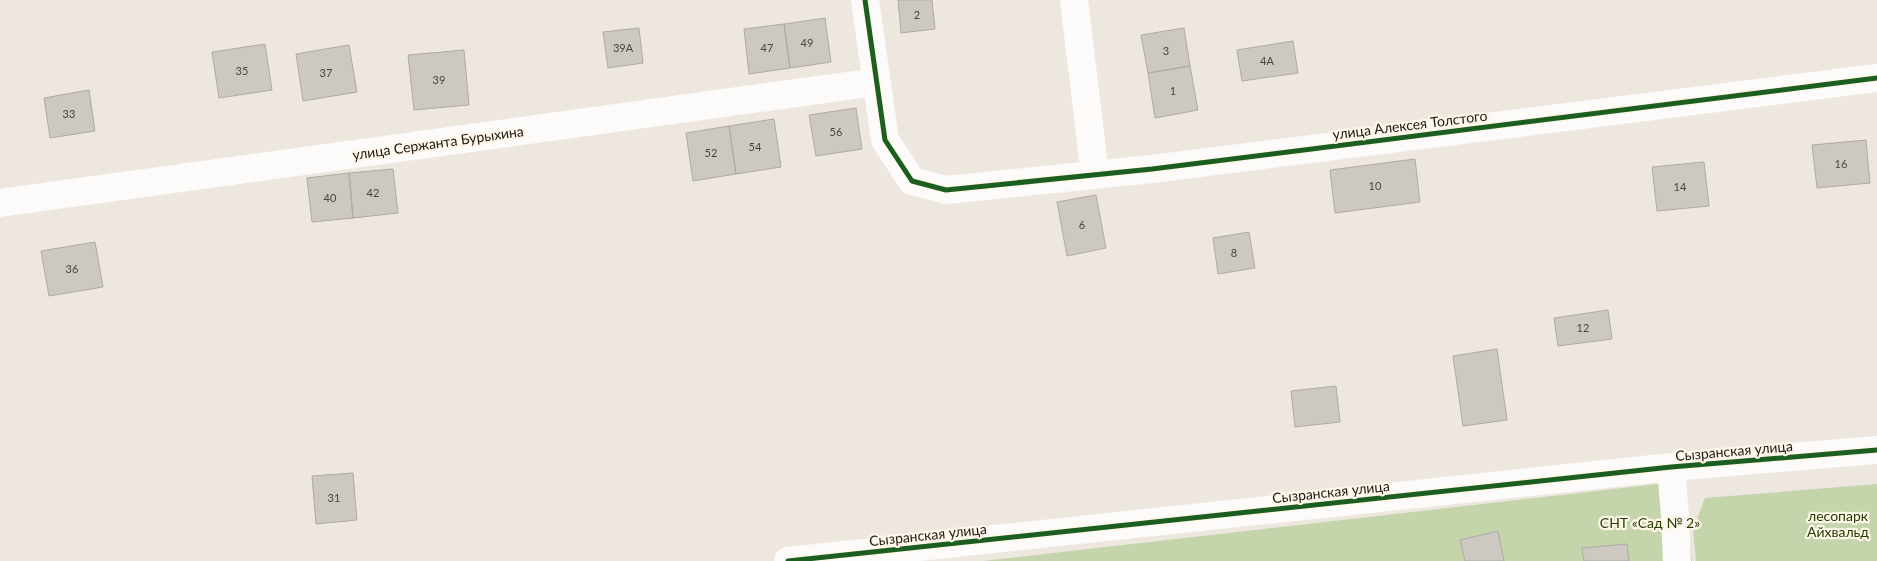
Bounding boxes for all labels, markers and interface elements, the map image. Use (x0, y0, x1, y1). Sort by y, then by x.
house number: 2 (914, 8, 920, 21)
house number: 49 (801, 36, 813, 49)
house number: 39А (613, 41, 634, 54)
house number: 47 (761, 41, 773, 54)
house number: 3 (1163, 44, 1169, 57)
house number: 4А (1260, 54, 1274, 67)
house number: 35 (236, 64, 248, 77)
house number: 37 (320, 66, 332, 79)
house number: 39 (433, 73, 445, 86)
house number: 1 (1170, 84, 1176, 97)
house number: 33 (63, 107, 75, 120)
street label: улица Алексея Толстого (1332, 107, 1488, 142)
street label: улица Сержанта Бурыхина (351, 122, 525, 163)
house number: 56 (830, 125, 842, 138)
house number: 54 (749, 140, 762, 153)
house number: 52 (705, 146, 717, 159)
house number: 16 (1835, 157, 1847, 170)
house number: 10 (1369, 179, 1382, 192)
house number: 14 (1674, 180, 1687, 193)
house number: 42 (367, 186, 379, 199)
house number: 40 (324, 191, 337, 204)
house number: 6 (1079, 218, 1085, 231)
house number: 8 (1231, 246, 1237, 259)
house number: 36 (66, 262, 78, 275)
house number: 12 (1577, 321, 1589, 334)
street label: Сызранская улица (1674, 437, 1794, 464)
street label: Сызранская улица (1271, 477, 1391, 506)
house number: 31 (328, 491, 340, 504)
park label: лесопарк Айхвальд (1807, 507, 1869, 540)
park label: СНТ «Сад № 2» (1600, 514, 1700, 531)
street label: Сызранская улица (868, 520, 988, 549)

